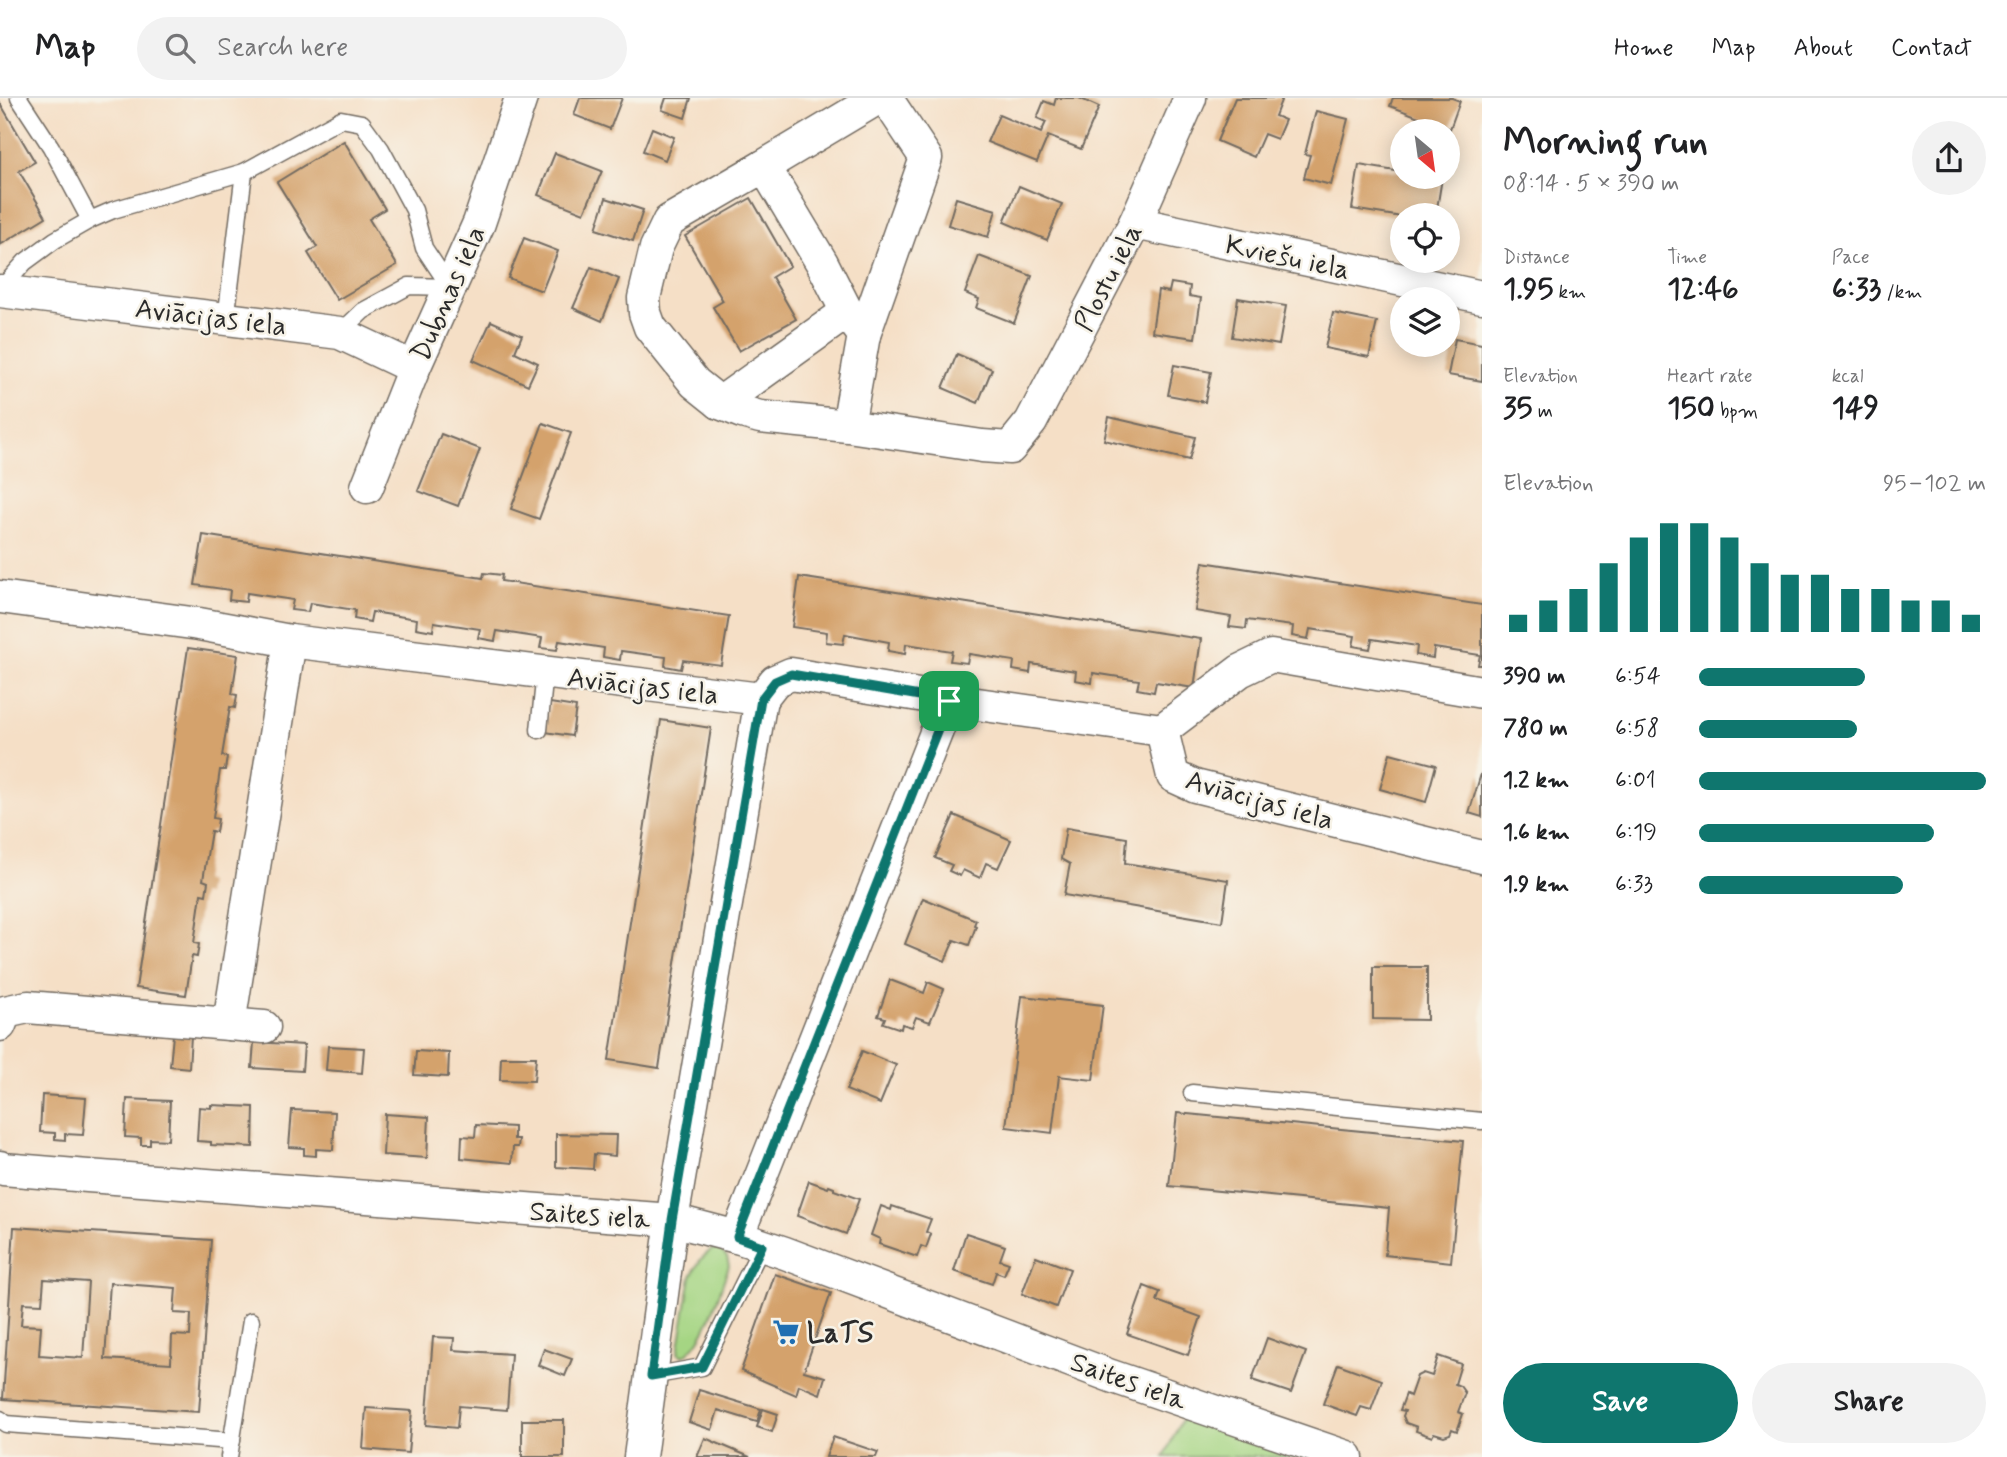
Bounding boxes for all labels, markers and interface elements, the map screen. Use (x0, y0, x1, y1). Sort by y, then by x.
search box (137, 17, 627, 80)
text: Map (35, 26, 95, 70)
icon: search (161, 29, 199, 67)
text: Search here (217, 31, 348, 65)
text: Home (1614, 33, 1674, 64)
text: Map (1712, 33, 1756, 64)
text: About (1794, 33, 1853, 64)
text: Contact (1891, 33, 1972, 64)
text: Morning run (1503, 118, 1708, 167)
north arrow (1390, 119, 1460, 189)
map controls (1390, 119, 1460, 357)
button: share (1912, 121, 1986, 195)
text: 08:14 · 5 × 390 m (1503, 169, 1679, 199)
button: locate (1390, 203, 1460, 273)
street label: Plostu iela (1066, 218, 1152, 338)
street label: Dubnas iela (403, 220, 496, 368)
street label: Kviešu iela (1222, 227, 1353, 290)
text: Distance (1503, 245, 1570, 270)
text: Time (1667, 245, 1707, 270)
text: Pace (1832, 245, 1869, 270)
text: 1.95 (1503, 270, 1553, 309)
text: 12:46 (1667, 270, 1739, 309)
text: 6:33 (1832, 270, 1881, 309)
text: km (1553, 280, 1586, 305)
text: /km (1881, 280, 1922, 305)
button: layers (1390, 287, 1460, 357)
street label: Aviācijas iela (133, 291, 289, 346)
text: Elevation (1503, 364, 1578, 389)
text: Heart rate (1667, 364, 1753, 389)
text: kcal (1832, 364, 1864, 389)
text: 35 (1503, 389, 1533, 428)
text: 150 (1667, 389, 1715, 428)
text: 149 (1832, 389, 1879, 428)
text: m (1533, 399, 1553, 424)
text: bpm (1715, 399, 1758, 424)
text: Elevation (1503, 469, 1594, 499)
text: 95–102 m (1883, 469, 1986, 499)
street label: Aviācijas iela (565, 660, 721, 715)
text: 390 m (1503, 662, 1565, 692)
text: 6:54 (1615, 662, 1661, 692)
pin (919, 671, 979, 731)
icon: arrive (930, 682, 968, 720)
text: 780 m (1503, 714, 1568, 744)
text: 6:58 (1615, 714, 1659, 744)
street label: Aviācijas iela (1181, 763, 1338, 840)
text: 1.2 km (1503, 766, 1569, 796)
text: 6:01 (1615, 766, 1656, 796)
text: 1.6 km (1503, 818, 1570, 848)
text: 6:19 (1615, 818, 1657, 848)
text: 1.9 km (1503, 870, 1569, 900)
text: 6:33 (1615, 870, 1653, 900)
street label: Saites iela (528, 1194, 652, 1239)
place label: LaTS (807, 1316, 874, 1353)
supermarket icon: LaTS (771, 1317, 801, 1347)
street label: Saites iela (1065, 1344, 1191, 1420)
button: Save (1503, 1363, 1738, 1443)
button: Share (1752, 1363, 1986, 1443)

